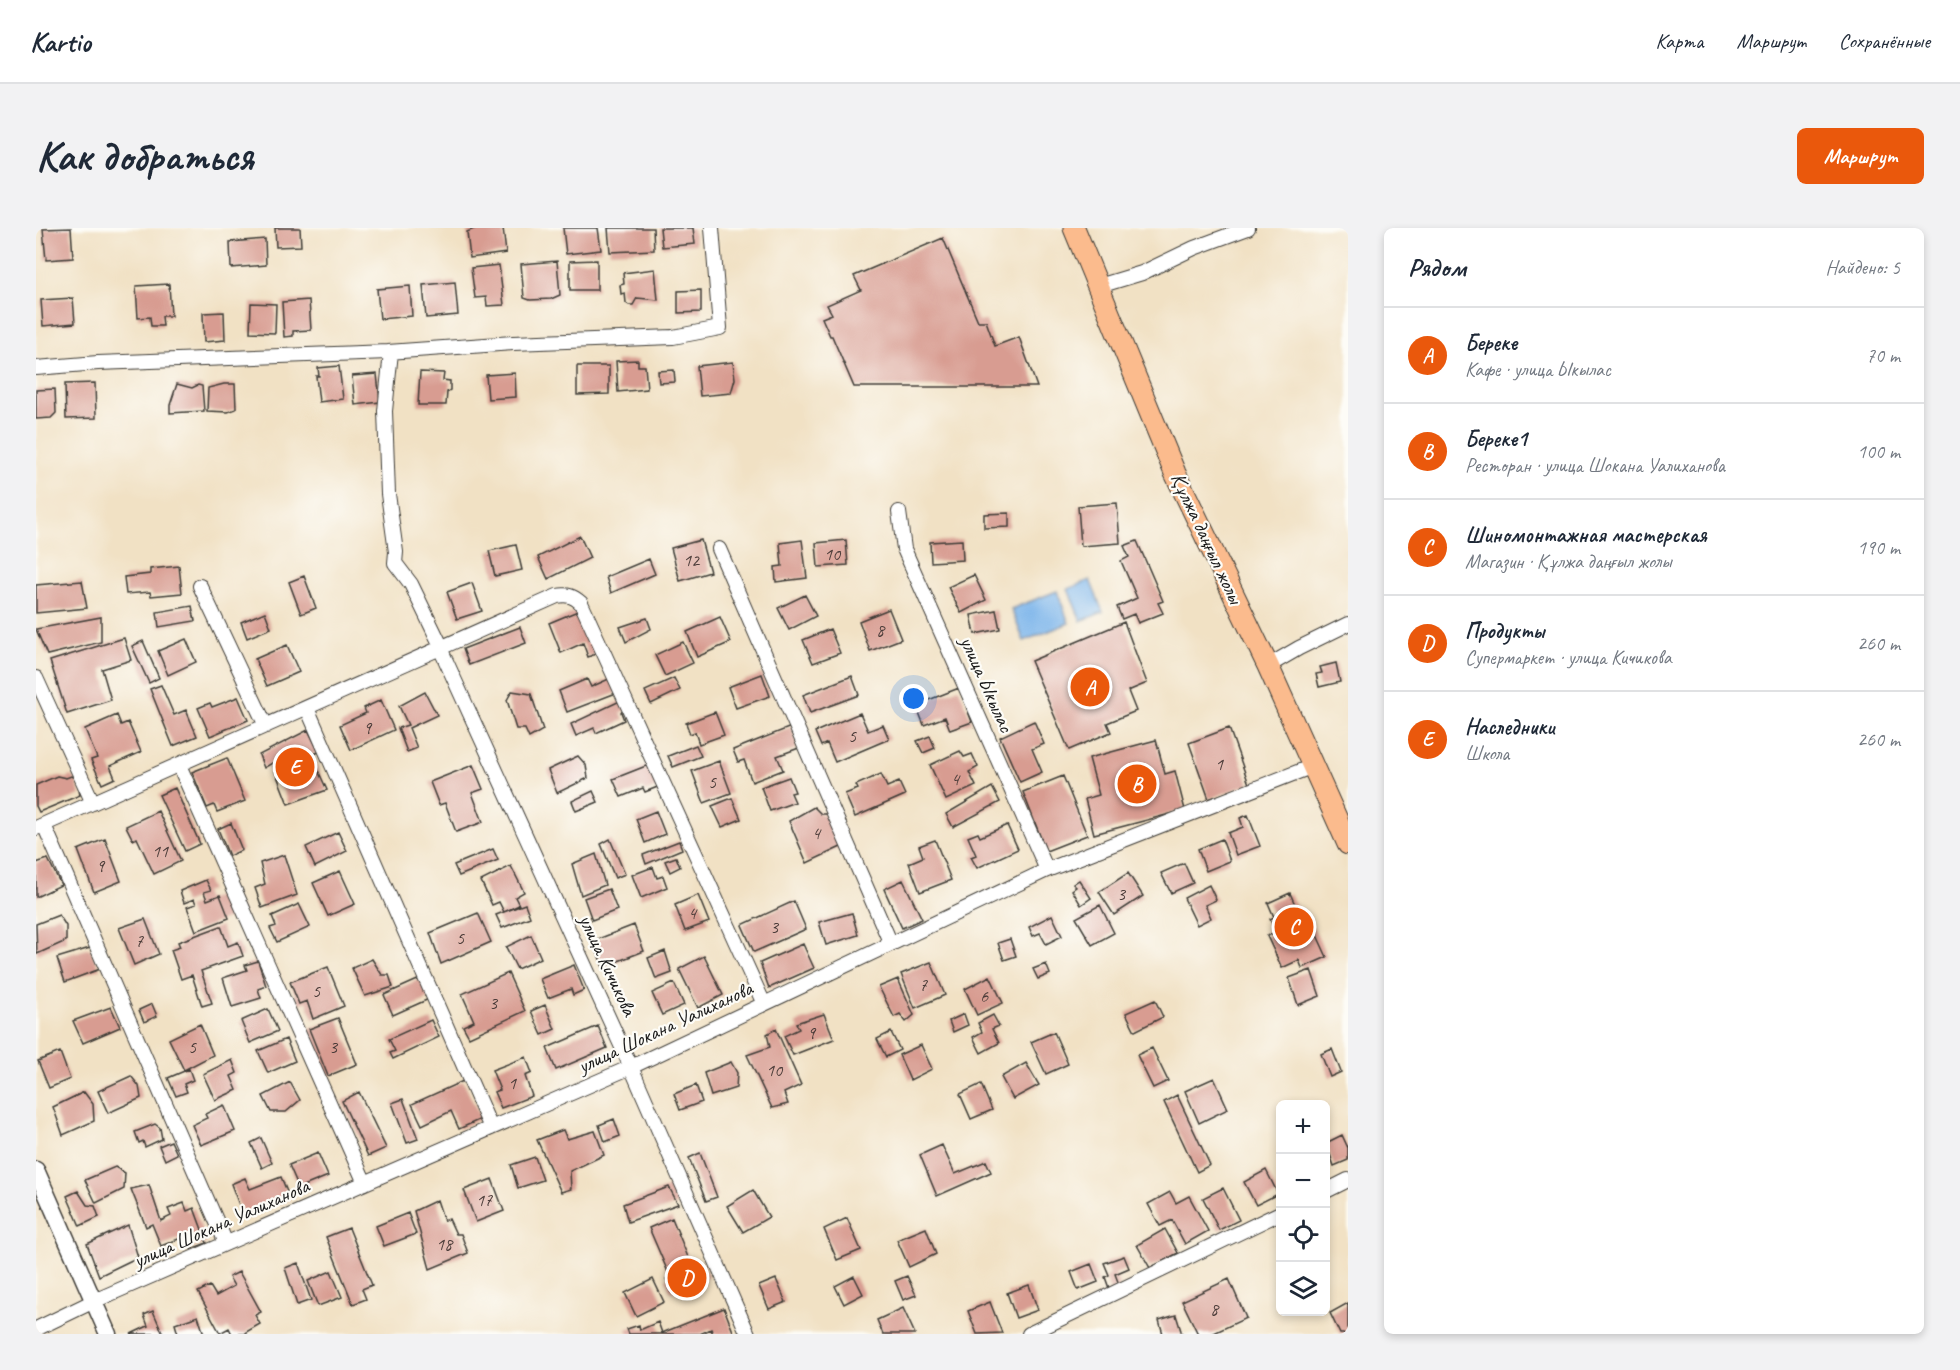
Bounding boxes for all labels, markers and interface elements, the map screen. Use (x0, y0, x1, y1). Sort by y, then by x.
text: Kartio (30, 24, 91, 59)
text: Карта (1655, 28, 1704, 54)
text: Маршрут (1737, 28, 1806, 54)
text: Сохранённые (1839, 28, 1930, 54)
button: Маршрут (1797, 128, 1924, 184)
text: Как добраться (36, 130, 253, 183)
text: Рядом (1408, 251, 1466, 284)
text: Найдено: 5 (1825, 255, 1900, 280)
text: Береке (1465, 329, 1517, 357)
text: A (1422, 343, 1433, 368)
text: 70 m (1866, 343, 1900, 368)
text: Кафе · улица Ыкылас (1465, 357, 1611, 382)
text: Береке1 (1465, 425, 1527, 453)
text: B (1422, 439, 1433, 464)
text: 100 m (1857, 439, 1900, 464)
text: Ресторан · улица Шокана Уалиханова (1465, 453, 1725, 478)
street label: Құлжа даңғыл жолы (1165, 468, 1250, 609)
text: Шиномонтажная мастерская (1465, 521, 1707, 549)
text: C (1423, 535, 1432, 560)
text: 190 m (1857, 535, 1900, 560)
house number: 10 (824, 543, 842, 565)
house number: 12 (683, 549, 701, 571)
text: Магазин · Құлжа даңғыл жолы (1465, 549, 1672, 574)
text: Продукты (1465, 617, 1544, 645)
house number: 8 (876, 619, 886, 641)
street label: улица Ыкылас (954, 630, 1020, 737)
text: D (1422, 631, 1433, 656)
text: 260 m (1857, 631, 1900, 656)
text: Супермаркет · улица Кичикова (1465, 645, 1671, 670)
pin: A (1070, 664, 1110, 710)
your location (899, 684, 928, 713)
text: Наследники (1465, 713, 1554, 741)
house number: 9 (363, 717, 373, 739)
house number: 5 (848, 725, 857, 747)
text: E (1422, 727, 1433, 752)
text: 260 m (1857, 727, 1900, 752)
text: Школа (1465, 741, 1509, 766)
pin: E (276, 744, 314, 790)
house number: 1 (1215, 753, 1224, 775)
pin: B (1118, 762, 1156, 806)
house number: 4 (951, 768, 961, 790)
house number: 5 (708, 771, 717, 793)
house number: 4 (812, 822, 822, 844)
house number: 11 (152, 840, 169, 862)
house number: 9 (96, 855, 106, 877)
house number: 3 (1117, 883, 1127, 905)
house number: 4 (688, 902, 698, 924)
pin: C (1274, 904, 1314, 950)
street label: улица Кичикова (572, 908, 644, 1021)
house number: 3 (770, 916, 780, 938)
house number: 5 (456, 927, 465, 949)
house number: 7 (135, 930, 144, 952)
street label: улица Шокана Уалиханова (572, 974, 758, 1080)
house number: 7 (919, 974, 928, 996)
house number: 5 (312, 980, 321, 1002)
house number: 6 (980, 985, 989, 1007)
house number: 3 (489, 992, 499, 1014)
house number: 9 (807, 1022, 817, 1044)
house number: 5 (188, 1036, 197, 1058)
house number: 3 (329, 1036, 339, 1058)
house number: 10 (766, 1059, 784, 1081)
house number: 1 (508, 1072, 517, 1094)
map controls (1276, 1100, 1330, 1316)
button: + (1276, 1100, 1330, 1154)
button: − (1276, 1154, 1330, 1208)
street label: улица Шокана Уалиханова (127, 1172, 314, 1274)
house number: 17 (476, 1189, 493, 1211)
button: locate (1276, 1208, 1330, 1262)
house number: 18 (436, 1233, 454, 1255)
pin: D (668, 1256, 706, 1300)
button: layers (1276, 1262, 1330, 1316)
house number: 8 (1210, 1298, 1220, 1320)

